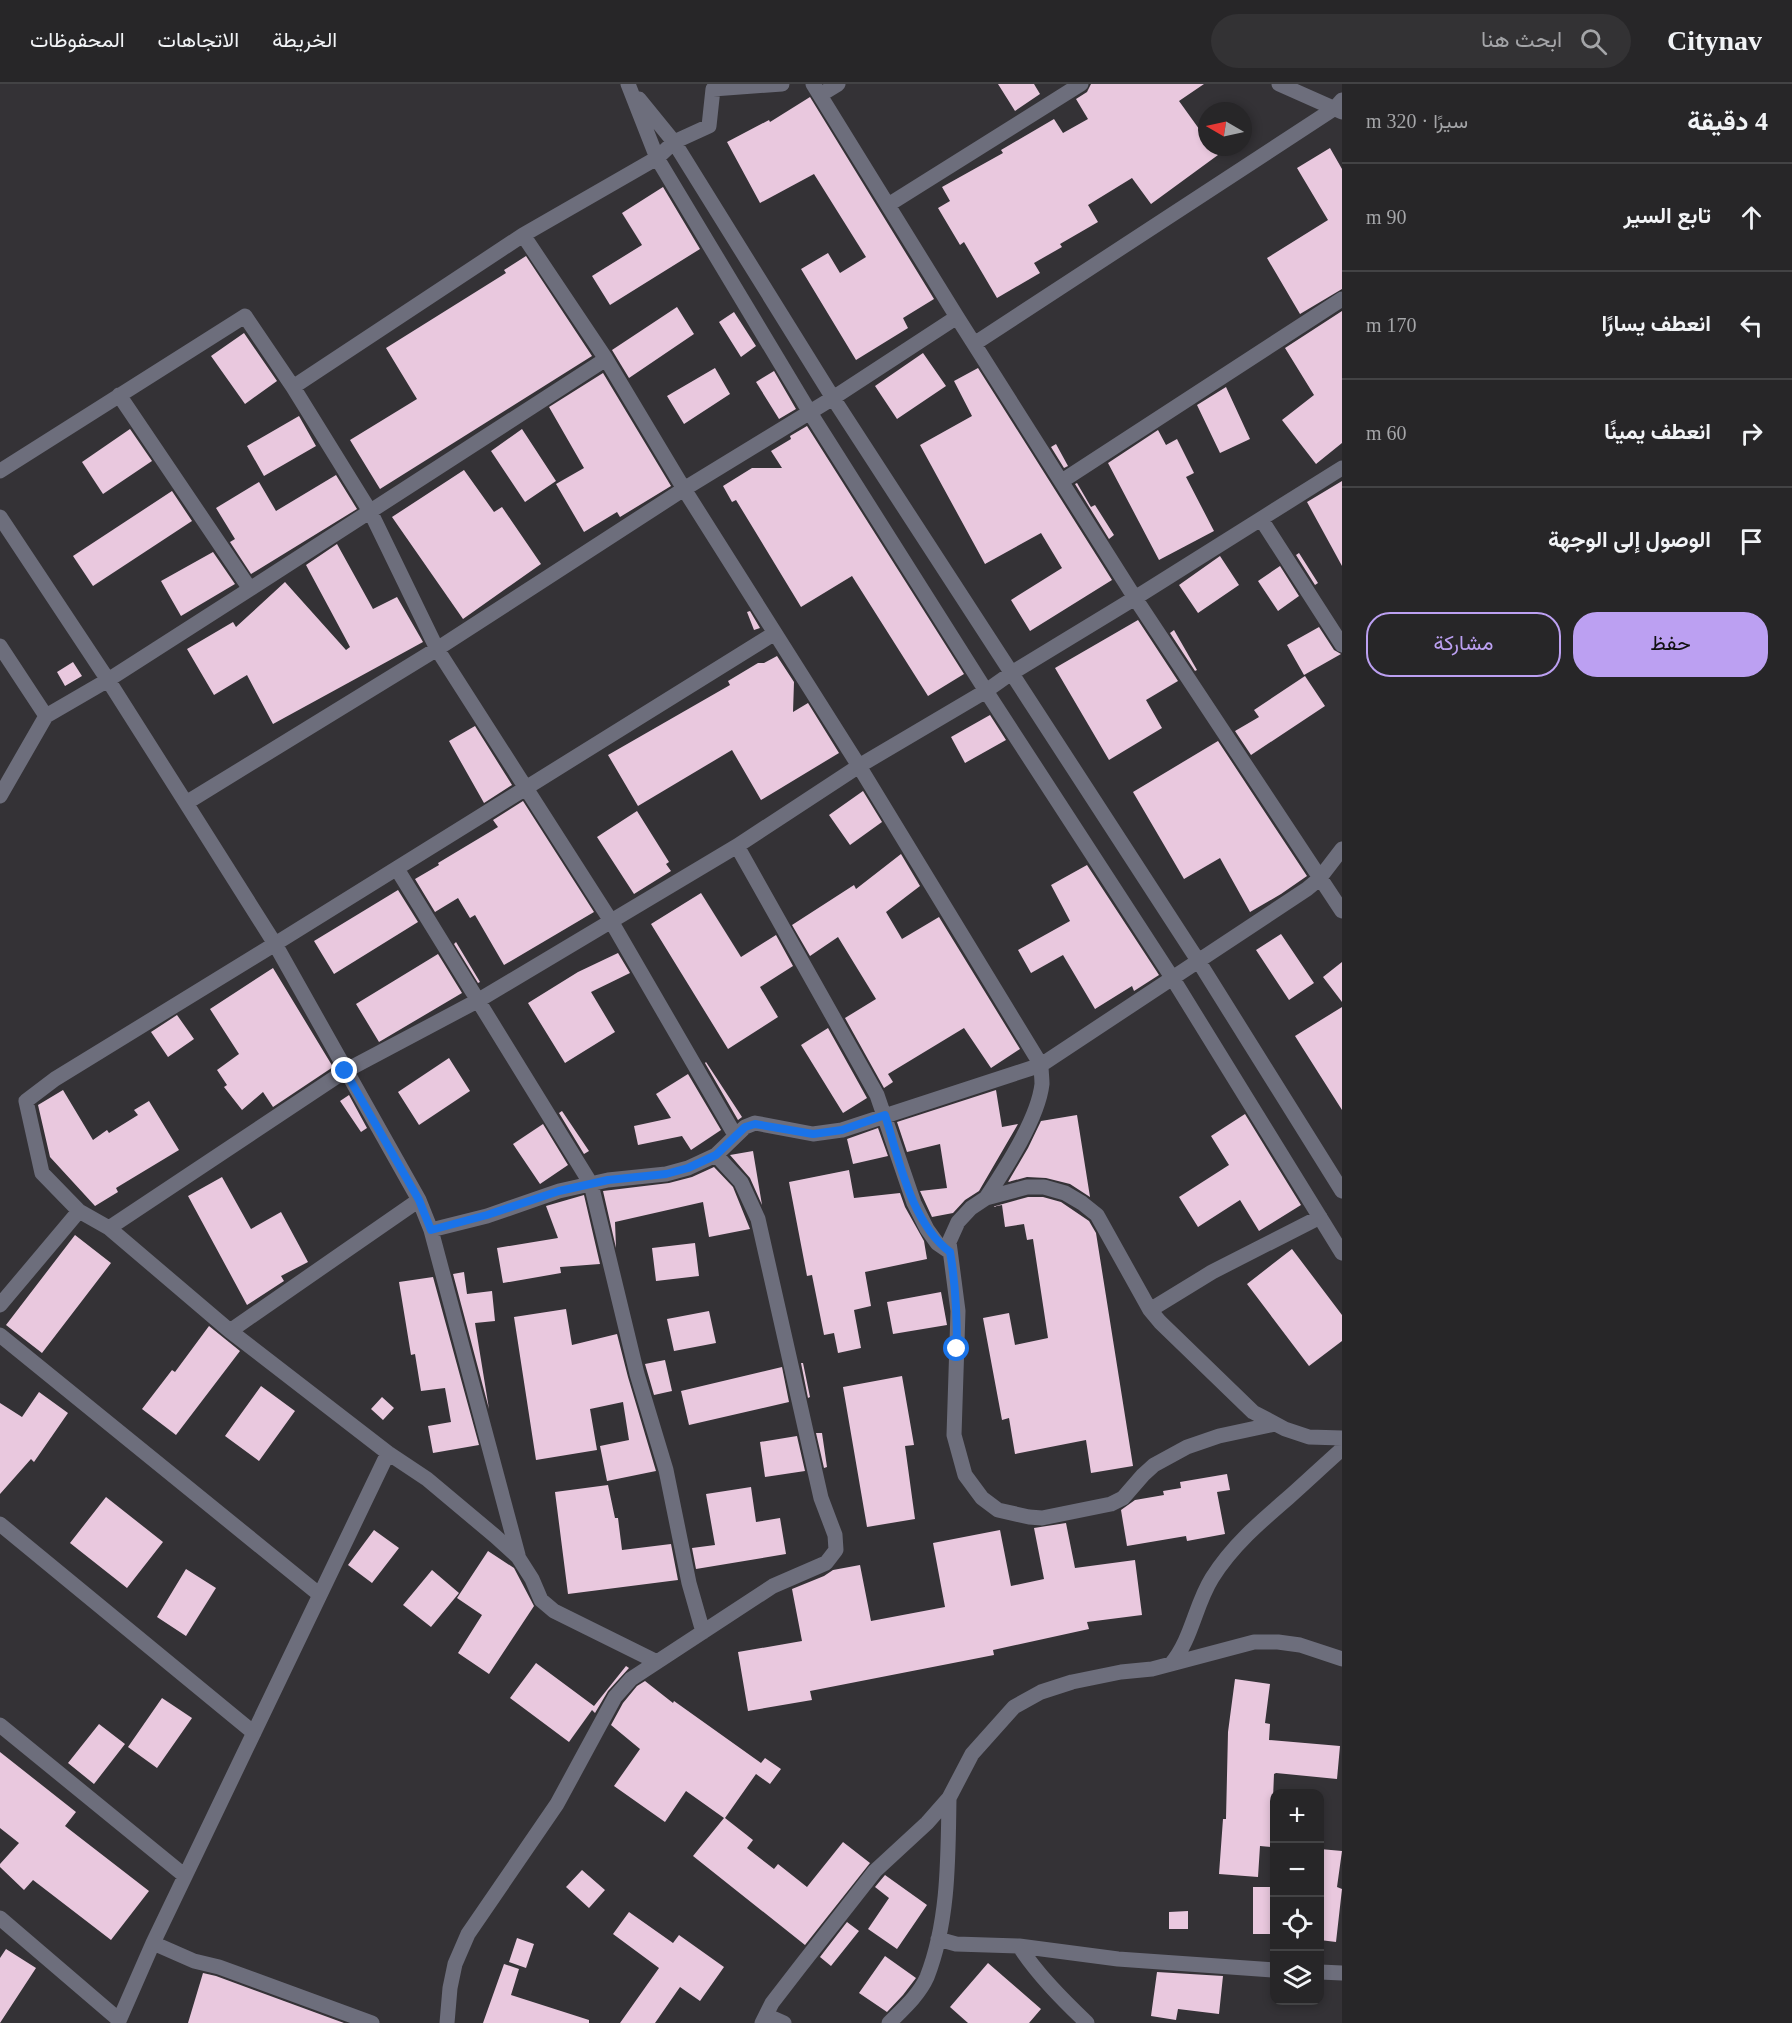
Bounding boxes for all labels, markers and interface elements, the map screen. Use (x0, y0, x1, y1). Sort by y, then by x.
search box (1211, 14, 1631, 68)
icon: search (1577, 25, 1610, 58)
text: Citynav (1667, 25, 1762, 56)
text: ابحث هنا (1481, 27, 1562, 52)
text: المحفوظات (30, 28, 125, 52)
text: الاتجاهات (158, 28, 239, 52)
text: الخريطة (272, 28, 337, 52)
north arrow (1198, 102, 1252, 156)
text: 4 دقيقة (1687, 107, 1768, 136)
text: سيرًا · 320 m (1366, 110, 1468, 132)
icon: ahead (1735, 201, 1768, 234)
text: تابع السير (1623, 203, 1711, 228)
text: 90 m (1366, 206, 1407, 228)
icon: left (1735, 309, 1768, 342)
text: انعطف يسارًا (1601, 311, 1711, 336)
text: 170 m (1366, 314, 1417, 336)
icon: right (1735, 417, 1768, 450)
text: انعطف يمينًا (1604, 419, 1711, 444)
text: 60 m (1366, 422, 1407, 444)
icon: arrive (1735, 525, 1768, 558)
text: الوصول إلى الوجهة (1548, 527, 1711, 552)
button: مشاركة (1366, 612, 1561, 677)
button: حفظ (1573, 612, 1768, 677)
route end (331, 1057, 357, 1083)
route start (943, 1335, 969, 1361)
map controls (1270, 1789, 1324, 2005)
button: + (1270, 1789, 1324, 1843)
button: − (1270, 1843, 1324, 1897)
button: locate (1270, 1897, 1324, 1951)
button: layers (1270, 1951, 1324, 2005)

